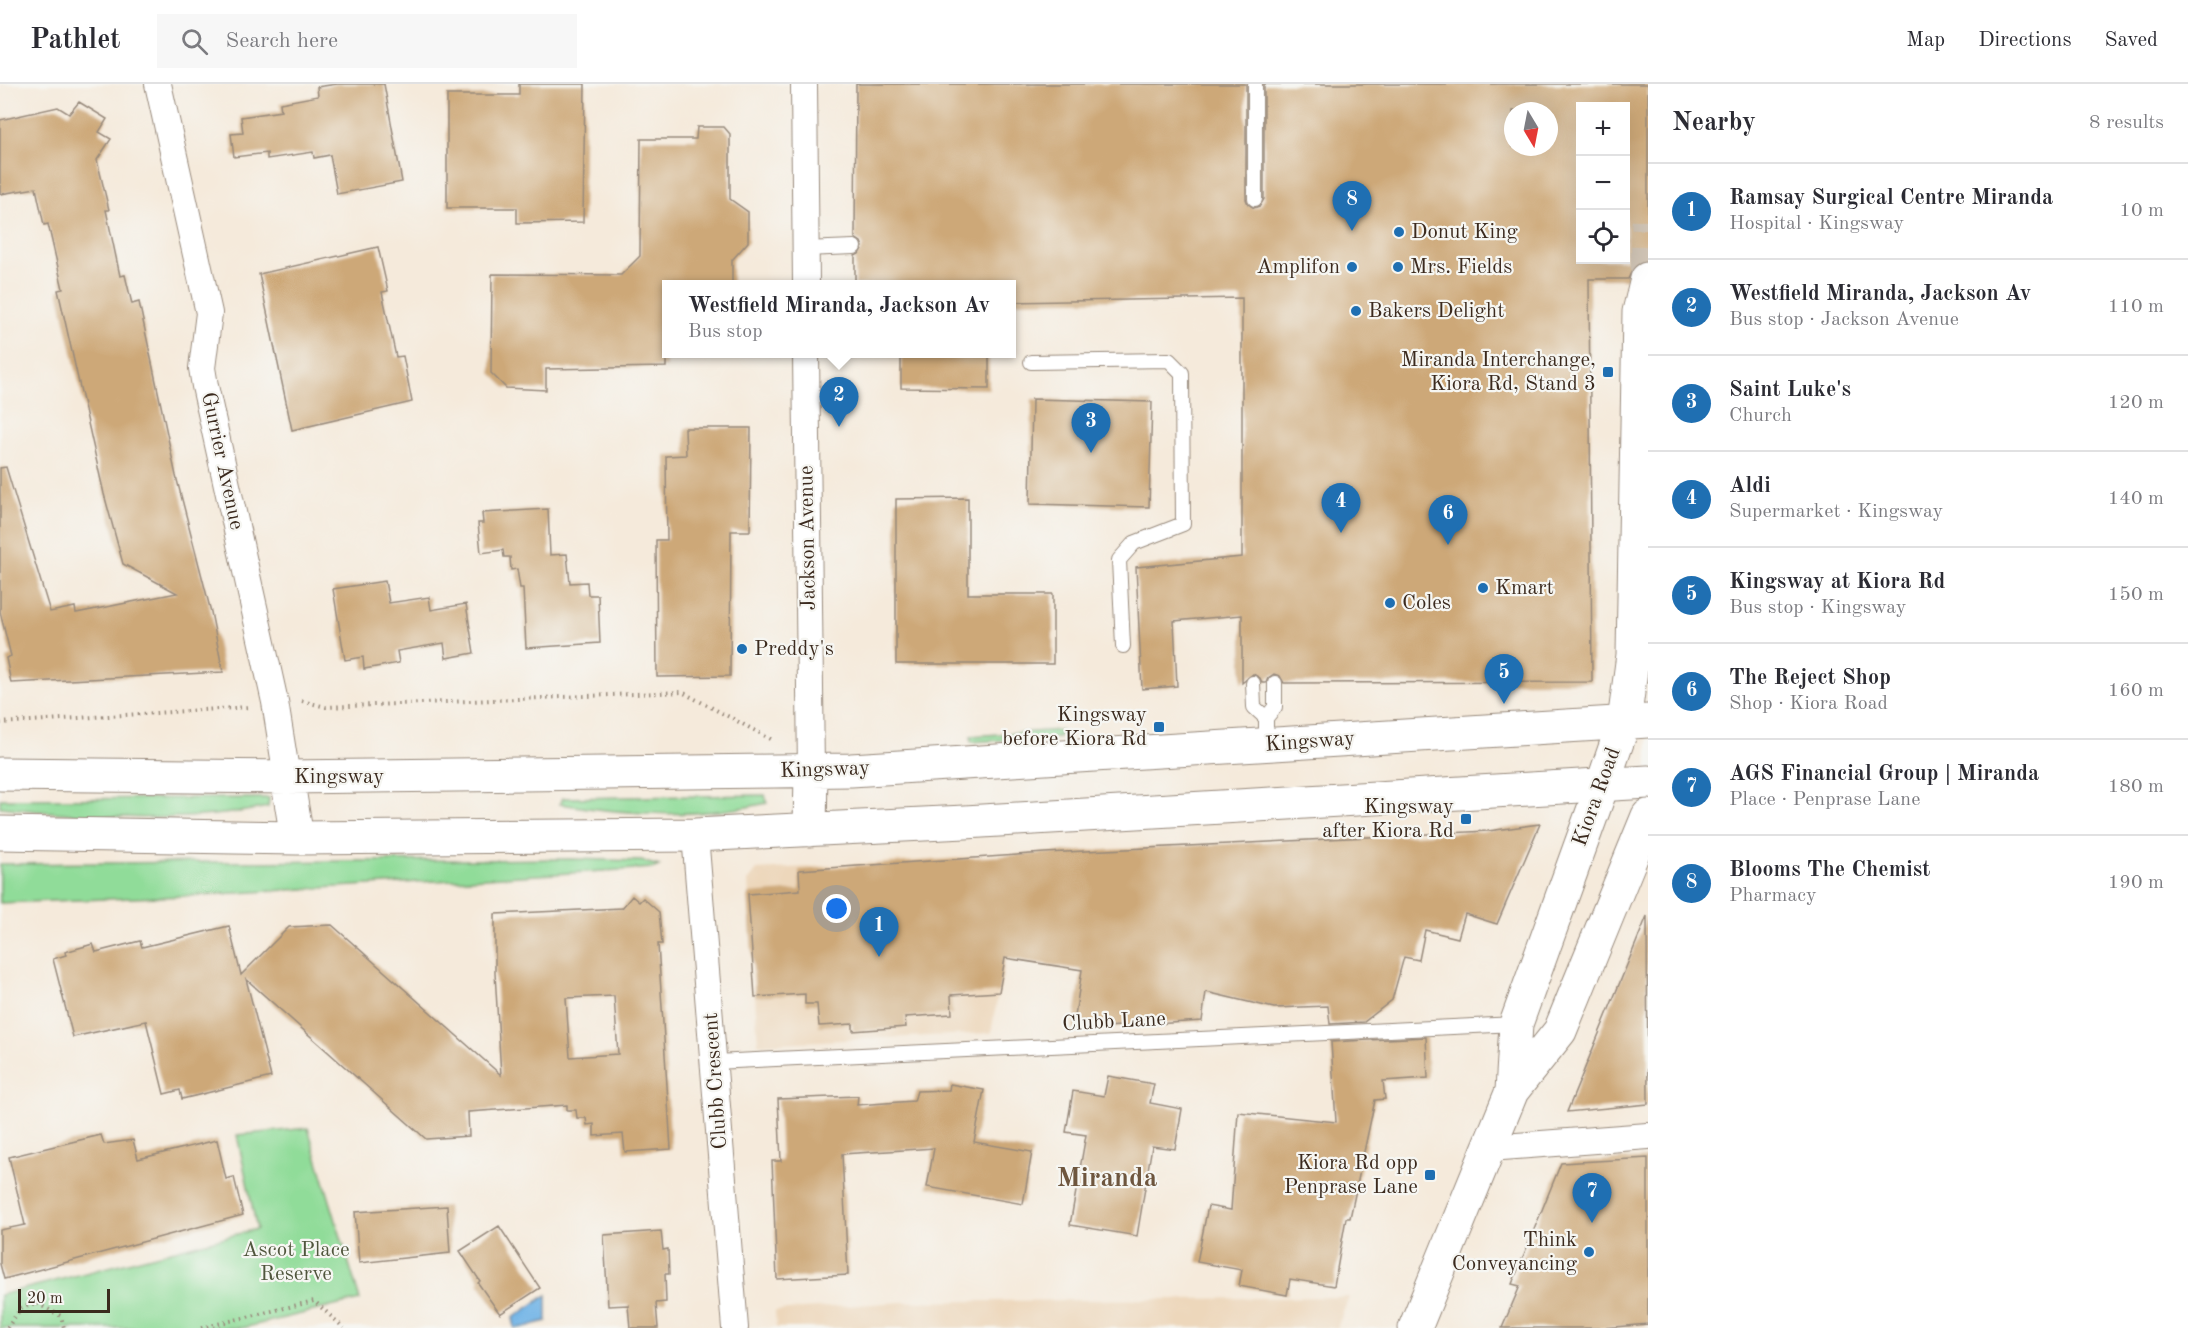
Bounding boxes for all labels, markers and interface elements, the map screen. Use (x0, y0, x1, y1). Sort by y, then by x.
search box (157, 14, 577, 68)
icon: search (178, 25, 211, 58)
text: Pathlet (30, 27, 121, 55)
text: Search here (226, 30, 338, 52)
text: Map (1906, 30, 1945, 51)
text: Directions (1978, 30, 2072, 51)
text: Saved (2105, 30, 2158, 51)
north arrow (1504, 102, 1558, 156)
map controls (1576, 102, 1630, 264)
button: + (1576, 102, 1630, 156)
text: Nearby (1672, 110, 1756, 136)
text: 8 results (2089, 113, 2164, 133)
button: − (1576, 156, 1630, 210)
pin: 8 (1332, 182, 1372, 231)
text: Ramsay Surgical Centre Miranda (1729, 187, 2053, 209)
text: 1 (1686, 201, 1697, 221)
text: 10 m (2119, 201, 2164, 221)
button: locate (1576, 210, 1630, 264)
text: Hospital · Kingsway (1729, 214, 1904, 234)
place label: Donut King (1411, 222, 1518, 243)
marker: Donut King (1392, 225, 1406, 239)
place label: Amplifon (1256, 257, 1340, 278)
place label: Mrs. Fields (1410, 257, 1512, 278)
marker: Amplifon (1345, 260, 1359, 274)
marker: Mrs. Fields (1391, 260, 1405, 274)
popup (662, 280, 1016, 358)
text: Westfield Miranda, Jackson Av (1729, 283, 2031, 305)
text: Westfield Miranda, Jackson Av (688, 295, 990, 317)
text: 2 (1686, 297, 1697, 317)
text: 110 m (2108, 297, 2164, 317)
place label: Bakers Delight (1368, 301, 1505, 322)
marker: Bakers Delight (1349, 304, 1363, 318)
text: Bus stop · Jackson Avenue (1729, 310, 1959, 330)
text: Bus stop (688, 322, 763, 342)
place label: Miranda Interchange, Kiora Rd, Stand 3 (1401, 350, 1596, 395)
marker: Miranda Interchange, Kiora Rd, Stand 3 (1601, 365, 1615, 379)
pin: 2 (820, 378, 858, 427)
text: Saint Luke's (1729, 379, 1851, 401)
street label: Gurrier Avenue (197, 390, 247, 532)
text: 3 (1686, 393, 1697, 413)
text: 120 m (2108, 393, 2164, 413)
pin: 3 (1072, 404, 1110, 453)
text: Church (1729, 406, 1792, 426)
street label: Jackson Avenue (796, 465, 820, 611)
text: Aldi (1729, 475, 1771, 497)
pin: 4 (1322, 484, 1360, 533)
text: 4 (1686, 489, 1697, 509)
text: 140 m (2108, 489, 2164, 509)
pin: 6 (1428, 496, 1468, 545)
text: Supermarket · Kingsway (1729, 502, 1943, 522)
text: Kingsway at Kiora Rd (1729, 571, 1945, 593)
place label: Kmart (1495, 578, 1554, 599)
marker: Kmart (1476, 581, 1490, 595)
text: 5 (1686, 585, 1697, 605)
text: 150 m (2108, 585, 2164, 605)
place label: Coles (1402, 593, 1451, 614)
marker: Coles (1383, 596, 1397, 610)
text: Bus stop · Kingsway (1729, 598, 1906, 618)
place label: Preddy's (754, 639, 834, 660)
marker: Preddy's (735, 642, 749, 656)
pin: 5 (1484, 654, 1524, 704)
text: The Reject Shop (1729, 667, 1891, 689)
text: 6 (1686, 681, 1697, 701)
text: 160 m (2108, 681, 2164, 701)
text: Shop · Kiora Road (1729, 694, 1888, 714)
place label: Kingsway before Kiora Rd (1002, 705, 1147, 750)
marker: Kingsway before Kiora Rd (1152, 720, 1166, 734)
street label: Kingsway (1264, 728, 1356, 756)
street label: Kiora Road (1569, 745, 1625, 849)
street label: Kingsway (780, 758, 870, 782)
text: AGS Financial Group | Miranda (1729, 763, 2039, 785)
street label: Kingsway (294, 767, 384, 788)
text: 7 (1686, 777, 1697, 797)
text: 180 m (2108, 777, 2164, 797)
text: Place · Penprase Lane (1729, 790, 1920, 810)
place label: Kingsway after Kiora Rd (1322, 797, 1454, 842)
marker: Kingsway after Kiora Rd (1459, 812, 1473, 826)
text: Blooms The Chemist (1729, 859, 1930, 881)
text: 8 (1686, 873, 1697, 893)
text: 190 m (2108, 873, 2164, 893)
text: Pharmacy (1729, 886, 1817, 906)
your location (822, 894, 851, 923)
pin: 1 (860, 908, 898, 957)
street label: Clubb Lane (1062, 1009, 1166, 1035)
street label: Clubb Crescent (701, 1012, 731, 1150)
place label: Kiora Rd opp Penprase Lane (1284, 1153, 1418, 1198)
district label: Miranda (1057, 1165, 1158, 1192)
marker: Kiora Rd opp Penprase Lane (1423, 1168, 1437, 1182)
pin: 7 (1572, 1174, 1612, 1223)
place label: Think Conveyancing (1452, 1230, 1578, 1275)
park label: Ascot Place Reserve (242, 1240, 350, 1285)
marker: Think Conveyancing (1582, 1245, 1596, 1259)
scale bar (18, 1286, 110, 1314)
text: 20 m (27, 1291, 63, 1307)

